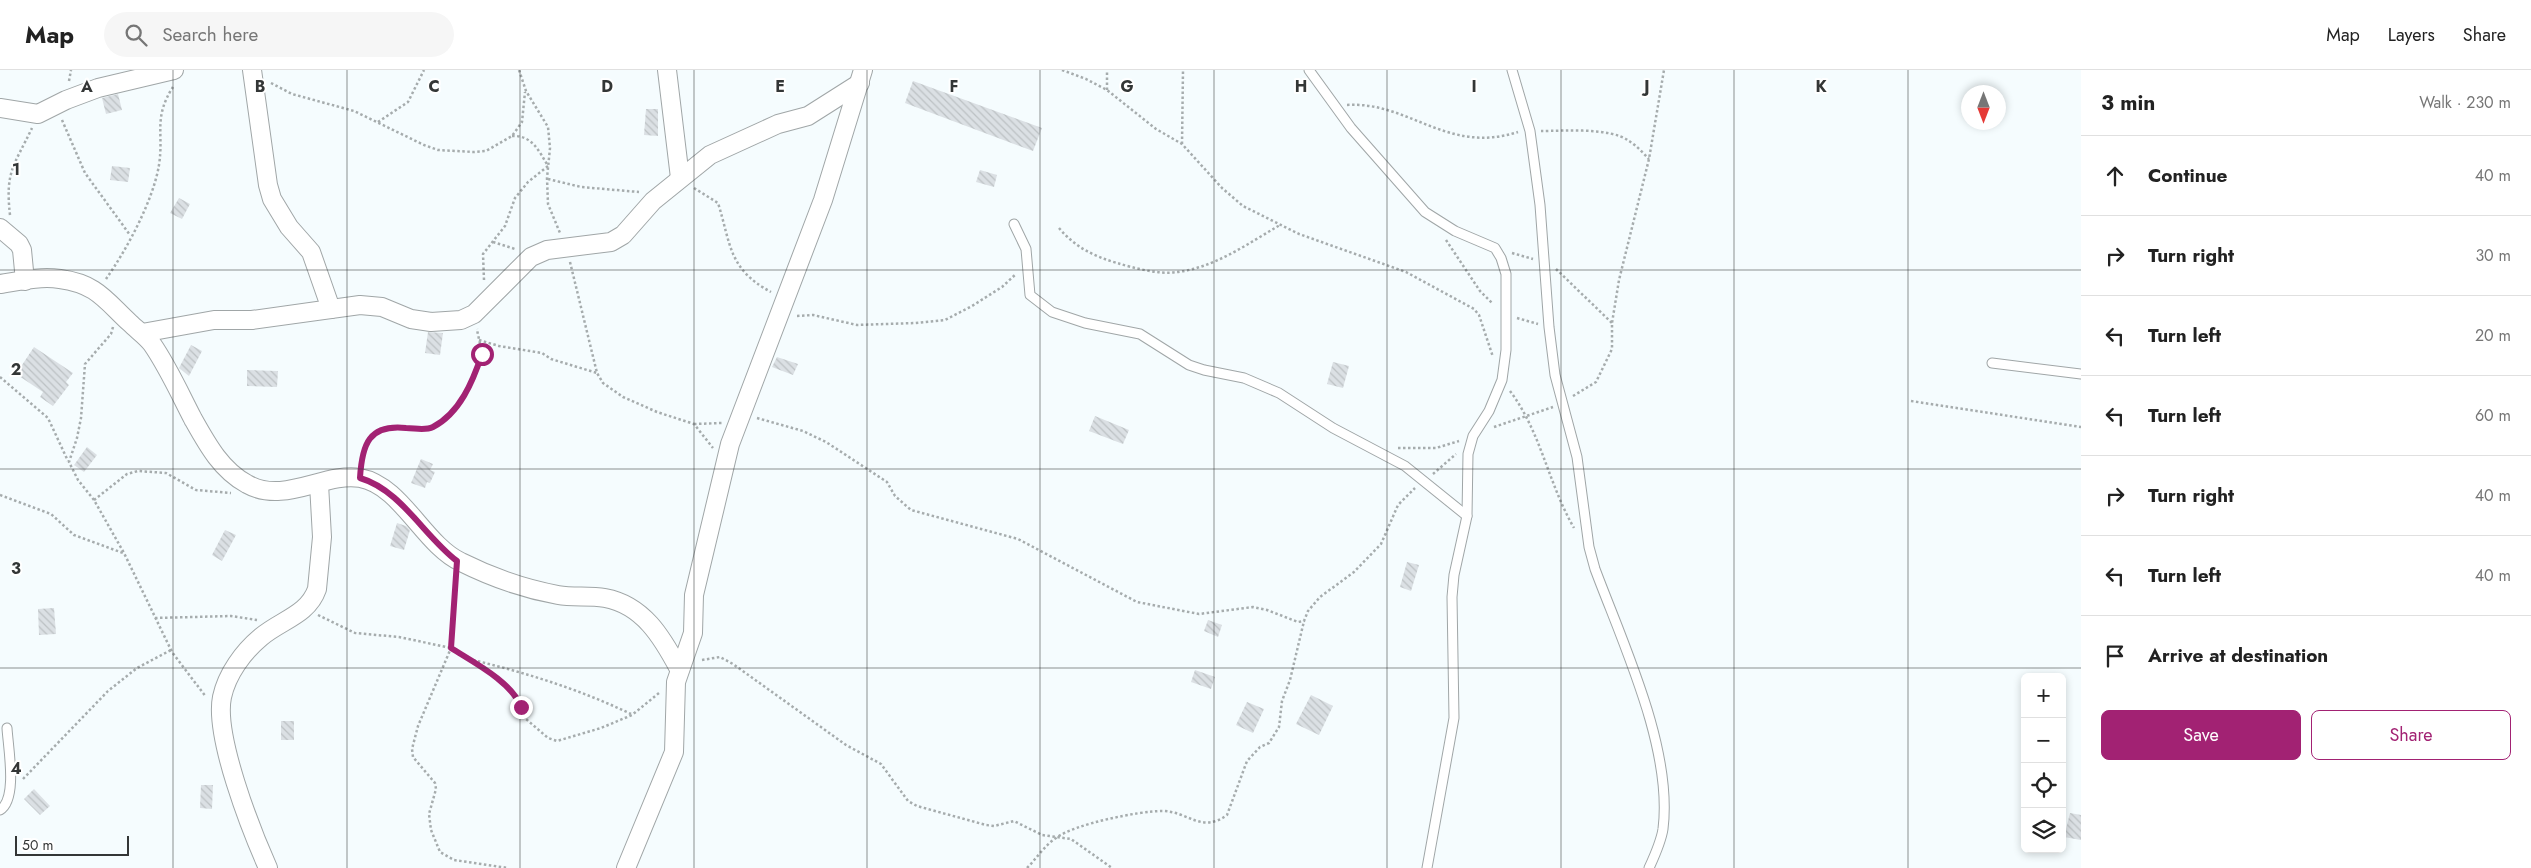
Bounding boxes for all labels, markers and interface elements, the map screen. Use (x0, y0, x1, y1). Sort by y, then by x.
search box (104, 12, 454, 57)
text: Map (25, 17, 74, 52)
icon: search (122, 21, 150, 49)
text: Search here (162, 21, 258, 48)
text: Map (2326, 22, 2360, 48)
text: Layers (2388, 22, 2435, 48)
text: Share (2463, 22, 2506, 48)
text: A (80, 75, 93, 98)
text: B (255, 75, 265, 98)
text: C (428, 75, 440, 98)
text: D (601, 75, 613, 98)
text: E (775, 75, 785, 98)
text: F (950, 75, 958, 98)
text: G (1120, 75, 1134, 98)
text: H (1295, 75, 1307, 98)
text: I (1471, 75, 1477, 98)
text: J (1641, 75, 1650, 98)
text: K (1815, 75, 1827, 98)
north arrow (1961, 85, 2006, 130)
text: 3 min (2101, 88, 2155, 118)
text: Walk · 230 m (2419, 91, 2511, 114)
text: 1 (12, 158, 20, 181)
icon: ahead (2101, 162, 2129, 190)
text: Continue (2148, 162, 2227, 189)
text: 40 m (2475, 164, 2511, 187)
icon: right (2101, 242, 2129, 270)
text: Turn right (2148, 242, 2234, 269)
text: 30 m (2475, 244, 2511, 267)
icon: left (2101, 322, 2129, 350)
text: Turn left (2148, 322, 2221, 349)
text: 20 m (2475, 324, 2511, 347)
route start (471, 343, 494, 366)
text: 2 (11, 358, 21, 381)
icon: left (2101, 402, 2129, 430)
text: Turn left (2148, 402, 2221, 429)
text: 60 m (2475, 404, 2511, 427)
icon: right (2101, 482, 2129, 510)
text: Turn right (2148, 482, 2234, 509)
text: 40 m (2475, 484, 2511, 507)
text: 3 (11, 557, 21, 580)
icon: left (2101, 562, 2129, 590)
text: Turn left (2148, 562, 2221, 589)
text: 40 m (2475, 564, 2511, 587)
icon: arrive (2101, 642, 2129, 670)
text: Arrive at destination (2148, 642, 2328, 669)
map controls (2021, 673, 2066, 853)
button: + (2021, 673, 2066, 718)
route end (510, 696, 533, 719)
button: Save (2101, 710, 2301, 760)
button: Share (2311, 710, 2511, 760)
button: − (2021, 718, 2066, 763)
text: 4 (10, 757, 22, 780)
button: locate (2021, 763, 2066, 808)
button: layers (2021, 808, 2066, 853)
scale bar (15, 833, 129, 856)
text: 50 m (22, 835, 53, 855)

